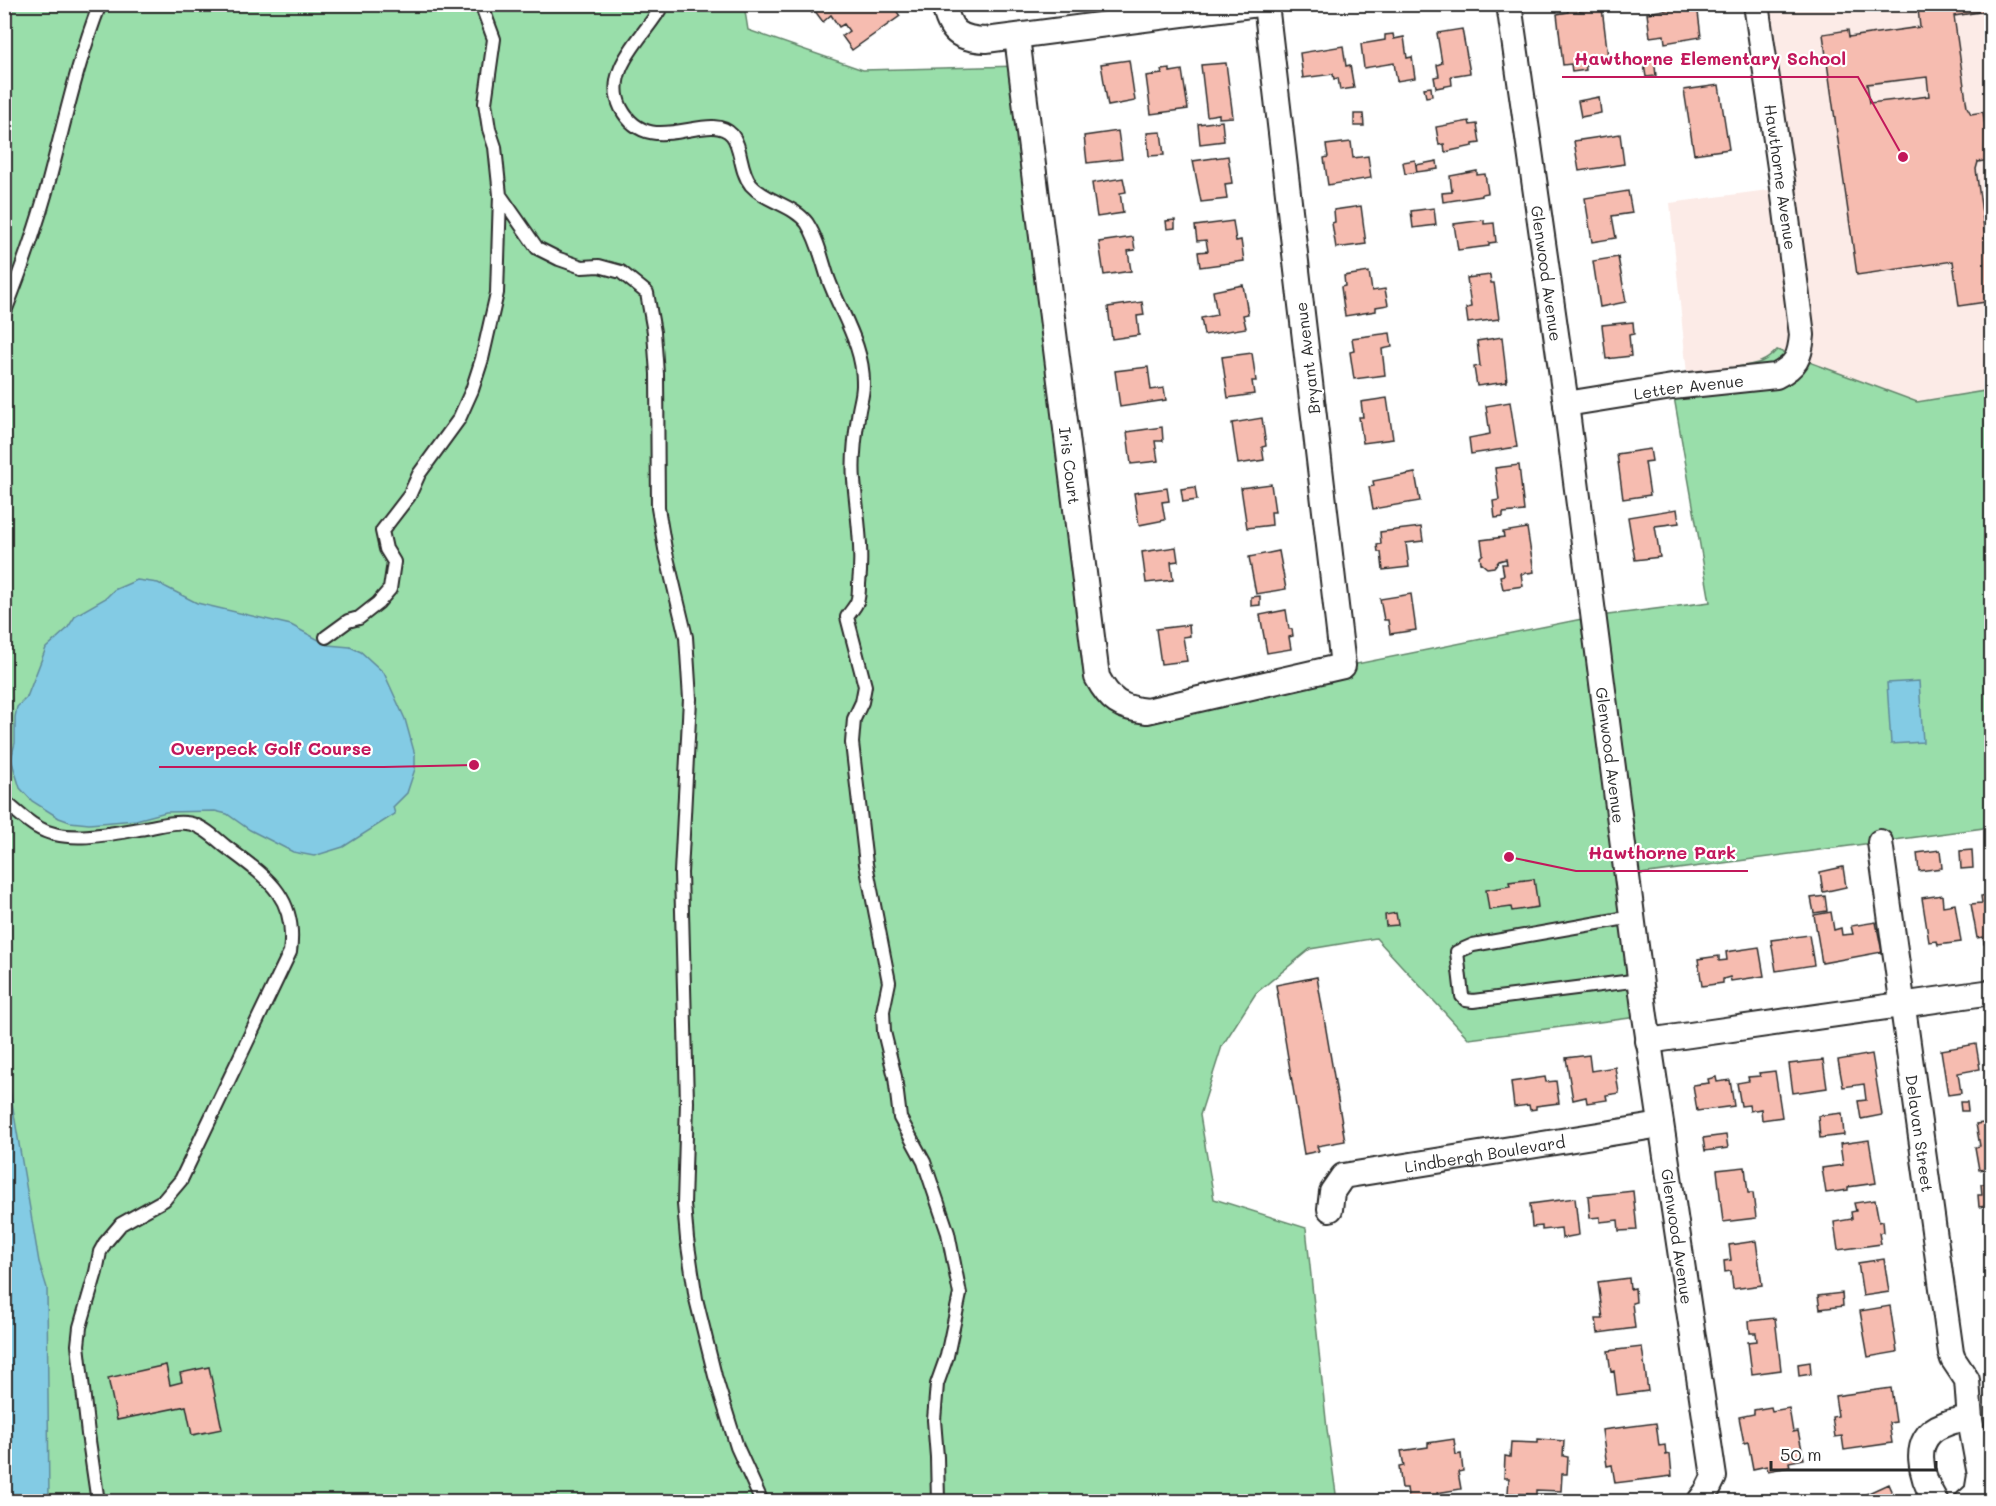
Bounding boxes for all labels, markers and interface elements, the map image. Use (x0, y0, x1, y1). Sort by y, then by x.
callout: Hawthorne Elementary School (1562, 41, 1858, 77)
text: Hawthorne Elementary School (1574, 46, 1846, 70)
street label: Hawthorne Avenue (1760, 103, 1802, 251)
street label: Glenwood Avenue (1527, 204, 1567, 342)
street label: Bryant Avenue (1290, 301, 1324, 415)
street label: Letter Avenue (1632, 369, 1745, 404)
street label: Iris Court (1055, 426, 1086, 506)
street label: Glenwood Avenue (1592, 686, 1630, 824)
callout: Overpeck Golf Course (159, 731, 384, 767)
text: Overpeck Golf Course (170, 736, 372, 760)
callout: Hawthorne Park (1576, 835, 1748, 871)
text: Hawthorne Park (1588, 840, 1736, 864)
street label: Delavan Street (1902, 1073, 1939, 1193)
street label: Lindbergh Boulevard (1403, 1130, 1567, 1177)
street label: Glenwood Avenue (1657, 1167, 1699, 1306)
scale bar (1771, 1434, 1936, 1472)
text: 50 m (1780, 1442, 1822, 1466)

